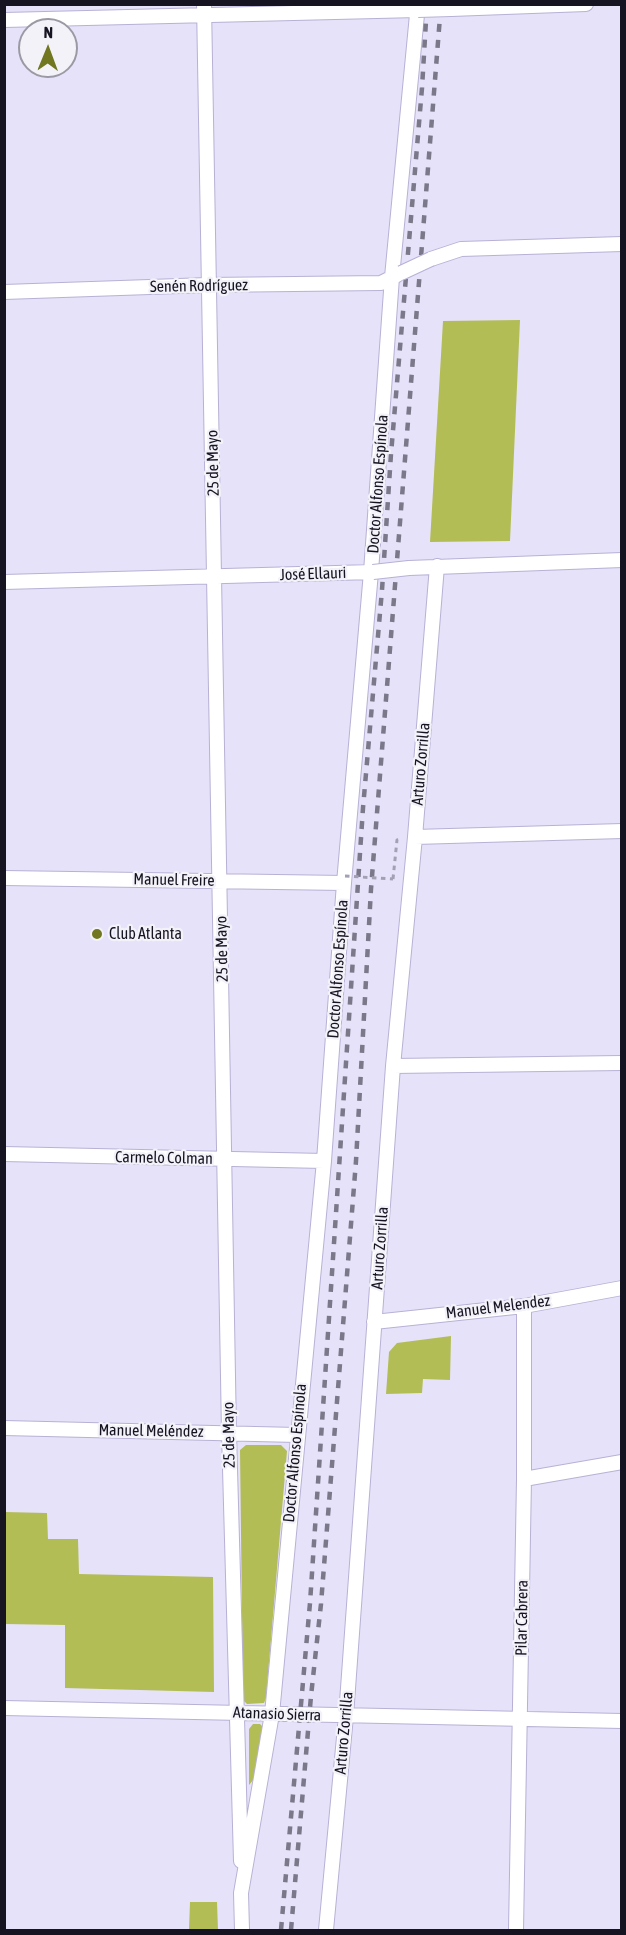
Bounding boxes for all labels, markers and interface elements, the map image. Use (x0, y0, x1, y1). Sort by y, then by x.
north arrow (18, 18, 78, 78)
text: N (43, 23, 53, 41)
street label: Senén Rodríguez (150, 276, 248, 296)
street label: Doctor Alfonso Espínola (364, 414, 392, 554)
street label: 25 de Mayo (203, 430, 223, 496)
street label: José Ellauri (279, 563, 347, 585)
street label: Arturo Zorrilla (408, 722, 434, 806)
street label: Manuel Freire (133, 870, 215, 890)
street label: Doctor Alfonso Espínola (324, 899, 352, 1039)
street label: 25 de Mayo (212, 916, 232, 982)
place label: Club Atlanta (109, 924, 182, 944)
marker: Club Atlanta (90, 927, 104, 941)
street label: Carmelo Colman (115, 1148, 213, 1168)
street label: Arturo Zorrilla (368, 1206, 392, 1290)
street label: Manuel Melendez (445, 1291, 551, 1323)
street label: Doctor Alfonso Espínola (279, 1383, 311, 1523)
street label: 25 de Mayo (219, 1402, 239, 1468)
street label: Manuel Meléndez (98, 1420, 204, 1442)
street label: Pilar Cabrera (512, 1580, 532, 1656)
street label: Arturo Zorrilla (331, 1691, 357, 1775)
street label: Atanasio Sierra (233, 1703, 321, 1725)

